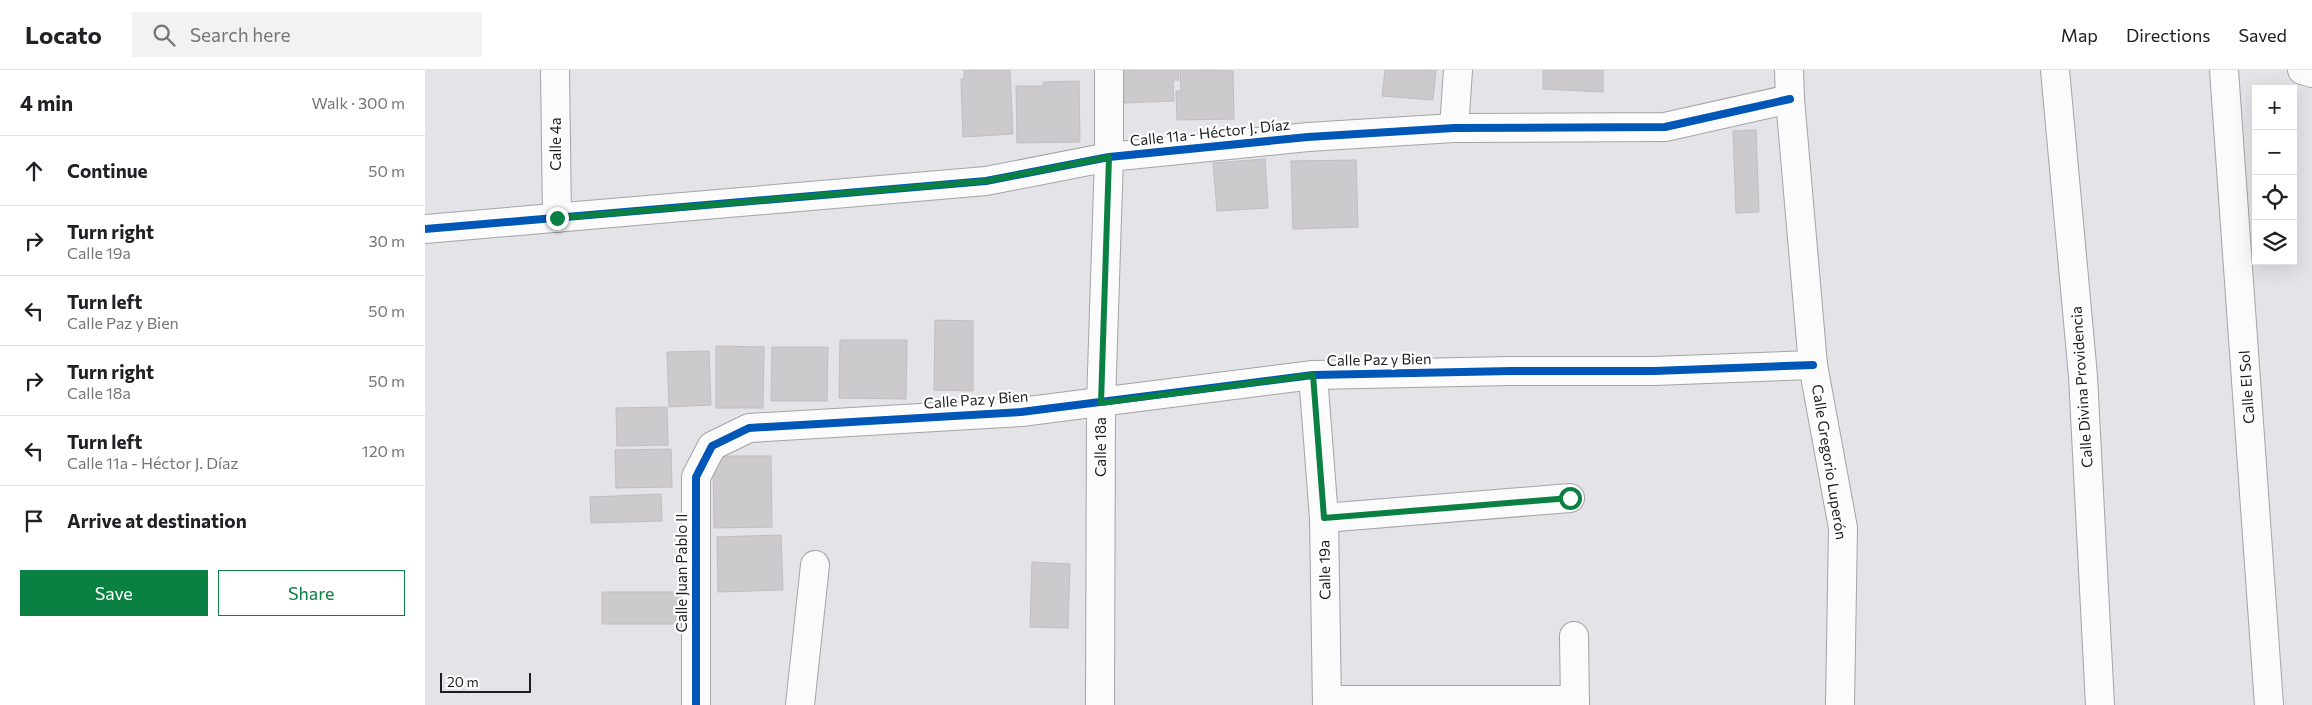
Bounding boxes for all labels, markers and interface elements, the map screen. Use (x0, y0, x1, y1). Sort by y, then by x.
search box (132, 12, 482, 57)
text: Locato (25, 20, 102, 49)
icon: search (150, 21, 178, 49)
text: Search here (190, 23, 290, 46)
text: Map (2061, 24, 2098, 46)
text: Directions (2126, 24, 2210, 46)
text: Saved (2238, 24, 2287, 46)
map controls (2252, 85, 2297, 265)
button: + (2252, 85, 2297, 130)
text: 4 min (20, 90, 73, 115)
text: Walk · 300 m (311, 93, 405, 112)
street label: Calle 11a - Héctor J. Díaz (1129, 115, 1291, 149)
street label: Calle 4a (546, 117, 564, 171)
button: − (2252, 130, 2297, 175)
icon: ahead (20, 157, 48, 185)
text: Continue (67, 159, 147, 182)
text: 50 m (368, 161, 405, 180)
button: locate (2252, 175, 2297, 220)
route end (546, 207, 569, 230)
text: Turn right (67, 220, 154, 243)
button: layers (2252, 220, 2297, 265)
icon: right (20, 227, 48, 255)
text: 30 m (368, 231, 405, 250)
text: Calle 19a (67, 243, 131, 262)
text: Turn left (67, 290, 142, 313)
icon: left (20, 297, 48, 325)
text: 50 m (368, 301, 405, 320)
street label: Calle Divina Providencia (2066, 306, 2096, 468)
text: Calle Paz y Bien (67, 313, 179, 332)
street label: Calle Paz y Bien (1326, 349, 1432, 369)
street label: Calle El Sol (2234, 350, 2258, 424)
text: Turn right (67, 360, 154, 383)
icon: right (20, 367, 48, 395)
text: 50 m (368, 371, 405, 390)
text: Calle 18a (67, 383, 131, 402)
street label: Calle Gregorio Luperón (1809, 383, 1851, 541)
street label: Calle Paz y Bien (923, 386, 1029, 412)
street label: Calle 18a (1091, 417, 1109, 477)
text: Turn left (67, 430, 142, 453)
icon: left (20, 437, 48, 465)
text: 120 m (362, 441, 405, 460)
text: Calle 11a - Héctor J. Díaz (67, 453, 238, 472)
route start (1559, 487, 1582, 510)
icon: arrive (20, 507, 48, 535)
text: Arrive at destination (67, 509, 247, 532)
street label: Calle Juan Pablo II (672, 514, 690, 632)
street label: Calle 19a (1314, 540, 1334, 600)
button: Save (20, 570, 208, 616)
button: Share (218, 570, 405, 616)
scale bar (440, 670, 531, 693)
text: 20 m (447, 673, 479, 690)

